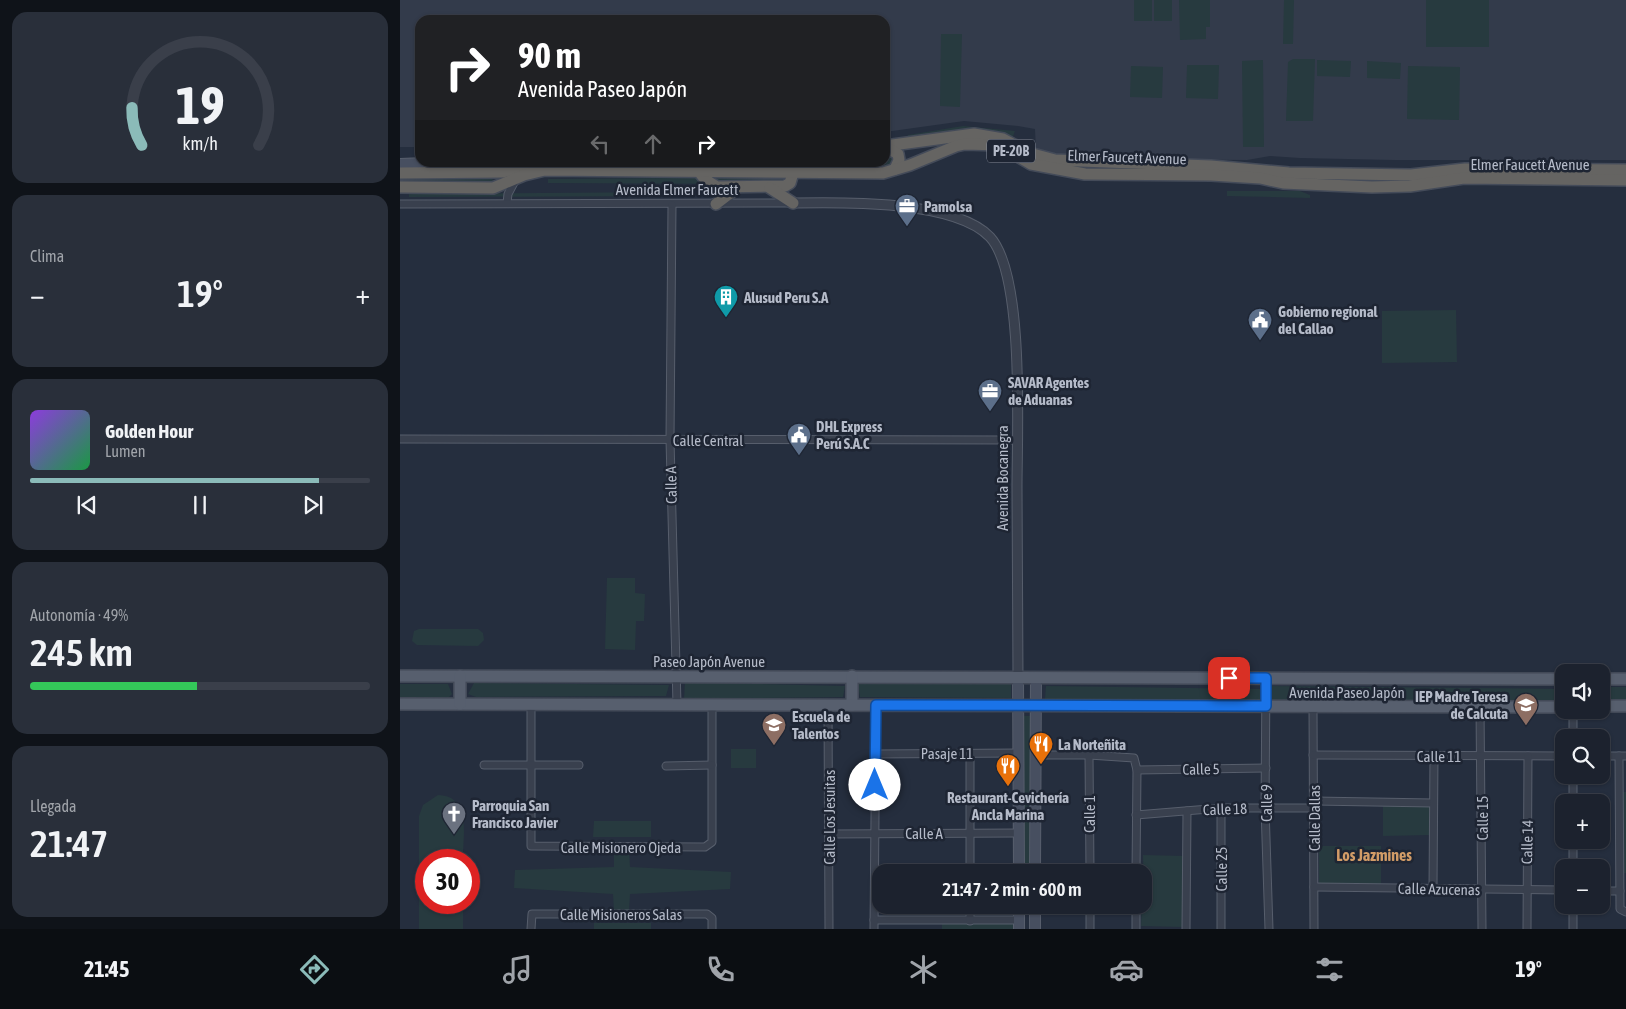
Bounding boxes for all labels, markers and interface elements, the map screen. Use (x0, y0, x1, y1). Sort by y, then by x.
icon: right (435, 35, 500, 100)
text: 90 m (518, 35, 581, 75)
text: 19 (176, 75, 224, 135)
text: Avenida Paseo Japón (518, 76, 687, 102)
icon: left (586, 130, 614, 158)
icon: ahead (639, 130, 667, 158)
icon: right (692, 130, 720, 158)
text: km/h (182, 133, 218, 154)
road number: PE-20B (987, 140, 1035, 162)
street label: Elmer Faucett Avenue (1067, 146, 1187, 168)
street label: Elmer Faucett Avenue (1471, 156, 1590, 173)
street label: Avenida Elmer Faucett (616, 181, 738, 198)
office icon: Pamolsa (894, 193, 920, 227)
place label: Pamolsa (924, 198, 972, 215)
text: Clima (30, 247, 64, 265)
text: 19° (177, 272, 223, 315)
text: − (30, 278, 45, 310)
text: + (355, 278, 370, 310)
building icon: Alusud Peru S.A (713, 284, 739, 318)
place label: Alusud Peru S.A (743, 289, 829, 306)
place label: Gobierno regional del Callao (1278, 303, 1379, 337)
public building icon: Gobierno regional del Callao (1247, 307, 1273, 341)
place label: SAVAR Agentes de Aduanas (1008, 374, 1090, 408)
office icon: SAVAR Agentes de Aduanas (977, 378, 1003, 412)
place label: DHL Express Perú S.A.C (816, 418, 883, 452)
text: Golden Hour (105, 420, 193, 442)
public building icon: DHL Express Perú S.A.C (786, 422, 812, 456)
street label: Avenida Bocanegra (994, 425, 1011, 531)
street label: Calle Central (673, 432, 743, 449)
text: Lumen (105, 442, 145, 460)
street label: Calle A (662, 465, 680, 504)
icon: previous (73, 491, 101, 519)
icon: pause (186, 491, 214, 519)
icon: next (299, 491, 327, 519)
text: Autonomía · 49% (30, 606, 128, 624)
text: 245 km (30, 631, 133, 674)
street label: Paseo Japón Avenue (653, 653, 765, 670)
pin (1208, 657, 1250, 699)
icon: arrive (1215, 664, 1243, 692)
map controls (1555, 664, 1610, 914)
button: sound (1555, 664, 1610, 719)
street label: Avenida Paseo Japón (1289, 684, 1405, 701)
place label: IEP Madre Teresa de Calcuta (1415, 688, 1508, 722)
school or university icon: IEP Madre Teresa de Calcuta (1513, 692, 1539, 726)
place label: Escuela de Talentos (792, 708, 850, 742)
school or university icon: Escuela de Talentos (761, 712, 787, 746)
button: search (1555, 729, 1610, 784)
restaurant icon: La Norteñita (1028, 731, 1054, 765)
place label: La Norteñita (1058, 736, 1126, 753)
street label: Pasaje 11 (921, 745, 973, 762)
street label: Calle 11 (1417, 748, 1461, 765)
restaurant icon: Restaurant-Cevichería Ancla Marina (995, 753, 1021, 787)
position arrow (848, 758, 900, 810)
street label: Calle 5 (1182, 760, 1220, 778)
street label: Calle Los Jesuitas (821, 770, 838, 864)
street label: Calle 9 (1258, 784, 1275, 822)
street label: Calle Dallas (1306, 785, 1323, 851)
place label: Restaurant-Cevichería Ancla Marina (947, 789, 1069, 823)
button: + (1555, 794, 1610, 849)
street label: Calle 1 (1081, 795, 1098, 833)
street label: Calle 15 (1474, 796, 1491, 840)
text: Llegada (30, 797, 77, 815)
place label: Parroquia San Francisco Javier (472, 797, 558, 831)
street label: Calle 18 (1202, 800, 1248, 818)
church icon: Parroquia San Francisco Javier (441, 801, 467, 835)
street label: Calle 14 (1518, 820, 1536, 864)
text: 21:47 (30, 822, 108, 865)
street label: Calle A (905, 825, 944, 842)
street label: Calle Misionero Ojeda (561, 839, 681, 856)
district label: Los Jazmines (1336, 846, 1412, 864)
street label: Calle 25 (1213, 847, 1230, 891)
speed limit sign: 30 (415, 849, 480, 914)
button: − (1555, 859, 1610, 914)
text: 21:47 · 2 min · 600 m (942, 878, 1082, 900)
street label: Calle Azucenas (1398, 880, 1480, 898)
street label: Calle Misioneros Salas (560, 906, 682, 923)
icon: directions (297, 952, 332, 987)
icon: music (500, 952, 535, 987)
icon: phone (703, 952, 738, 987)
icon: climate (906, 952, 941, 987)
icon: car (1109, 952, 1144, 987)
icon: filters (1312, 952, 1347, 987)
text: 21:45 (84, 956, 129, 982)
text: 19° (1515, 956, 1542, 982)

